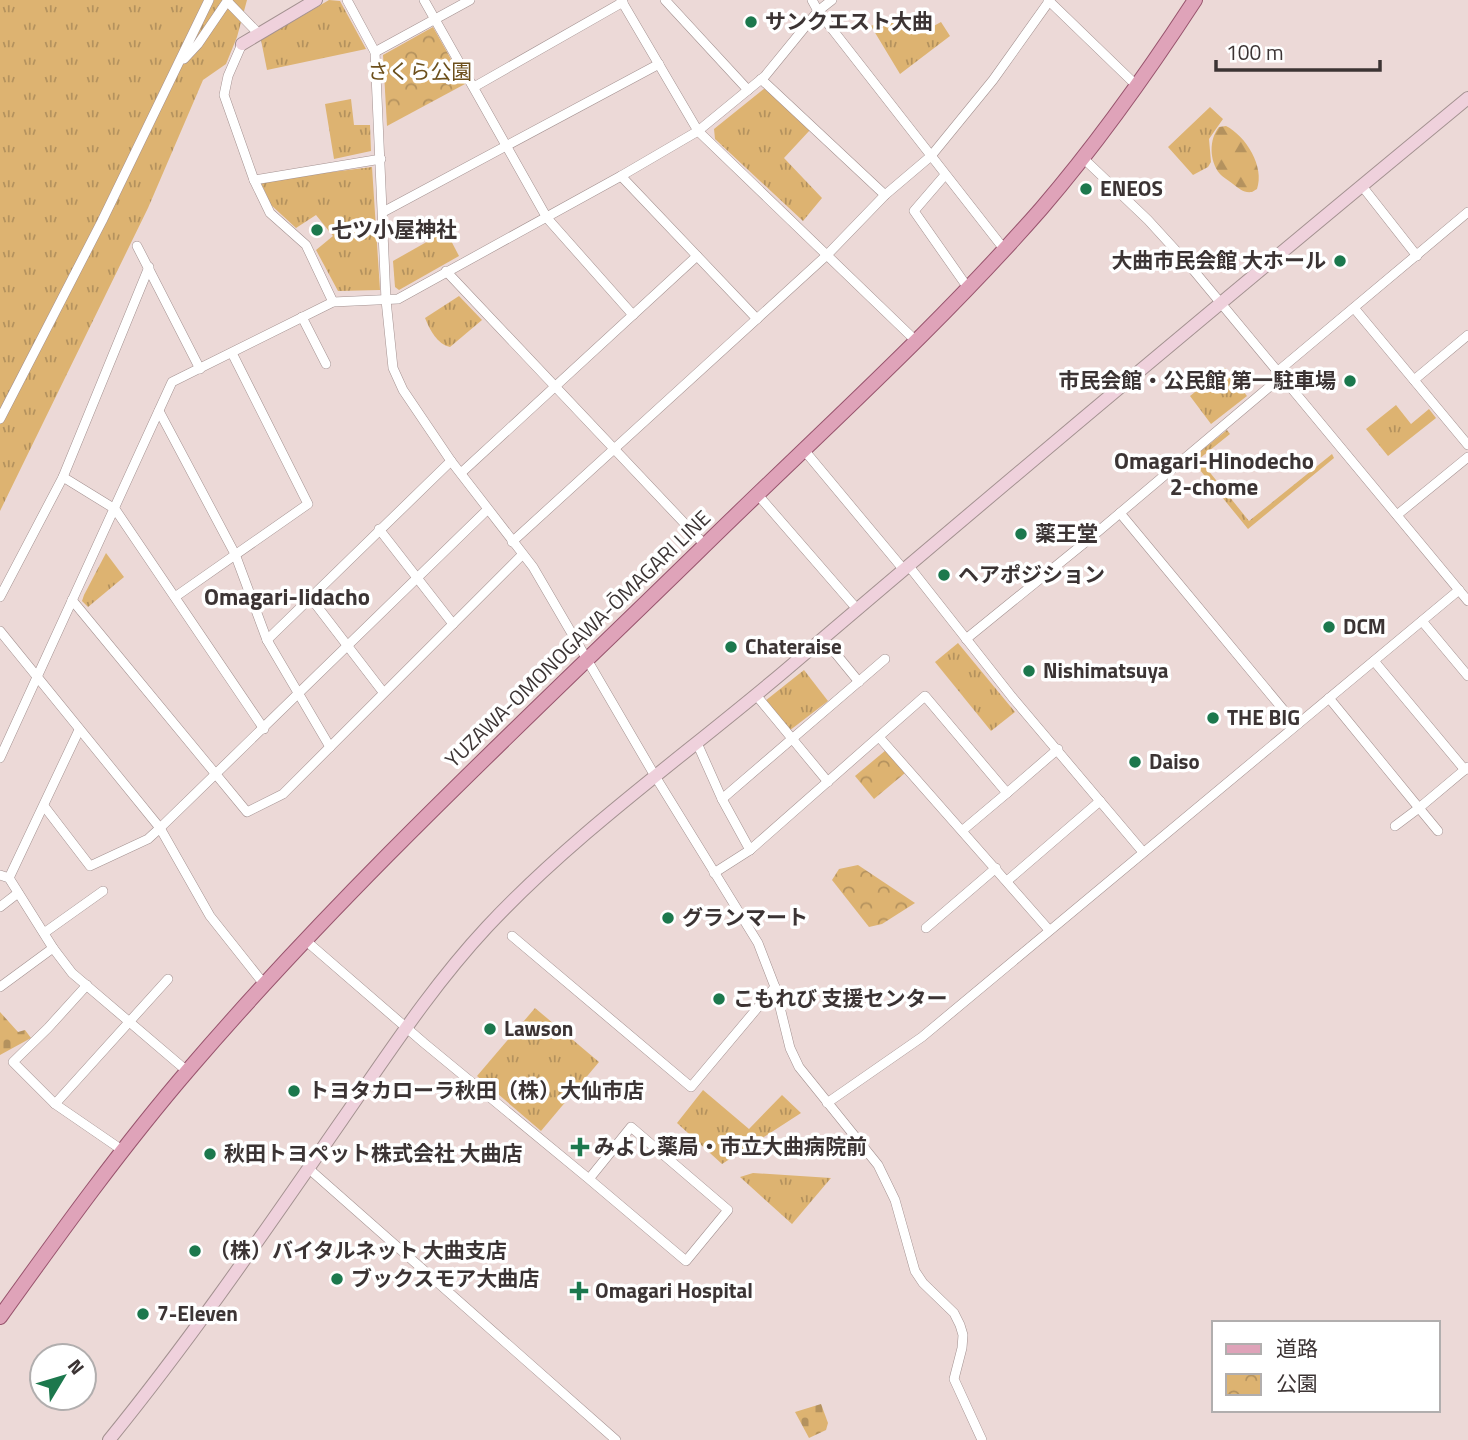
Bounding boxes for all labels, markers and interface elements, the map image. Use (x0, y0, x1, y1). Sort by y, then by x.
place label: サンクエスト大曲 (765, 5, 933, 37)
marker: サンクエスト大曲 (743, 14, 759, 30)
scale bar (1216, 28, 1380, 72)
text: 100 m (1226, 36, 1283, 68)
park label: さくら公園 (368, 55, 473, 87)
place label: ENEOS (1100, 172, 1163, 204)
marker: ENEOS (1078, 181, 1094, 197)
place label: 七ツ小屋神社 (331, 213, 457, 245)
marker: 七ツ小屋神社 (309, 222, 325, 238)
place label: 大曲市民会館 大ホール (1111, 244, 1326, 276)
marker: 大曲市民会館 大ホール (1332, 253, 1348, 269)
place label: 市民会館・公民館 第一駐車場 (1058, 364, 1336, 396)
marker: 市民会館・公民館 第一駐車場 (1342, 373, 1358, 389)
district label: Omagari-Hinodecho 2-chome (1114, 443, 1314, 504)
street label: YUZAWA-OMONOGAWA-ŌMAGARI LINE (437, 502, 717, 774)
place label: 薬王堂 (1035, 517, 1098, 549)
marker: 薬王堂 (1013, 526, 1029, 542)
place label: ヘアポジション (958, 558, 1105, 590)
marker: ヘアポジション (936, 567, 952, 583)
district label: Omagari-Iidacho (204, 579, 370, 614)
place label: DCM (1343, 610, 1386, 642)
marker: DCM (1321, 619, 1337, 635)
place label: Chateraise (745, 630, 842, 662)
marker: Chateraise (723, 639, 739, 655)
place label: Nishimatsuya (1043, 654, 1169, 686)
marker: Nishimatsuya (1021, 663, 1037, 679)
place label: THE BIG (1227, 701, 1300, 733)
marker: THE BIG (1205, 710, 1221, 726)
place label: Daiso (1149, 745, 1200, 777)
marker: Daiso (1127, 754, 1143, 770)
place label: グランマート (682, 901, 808, 933)
marker: グランマート (660, 910, 676, 926)
place label: こもれび 支援センター (733, 982, 948, 1014)
marker: こもれび 支援センター (711, 991, 727, 1007)
place label: Lawson (504, 1012, 573, 1044)
marker: Lawson (482, 1021, 498, 1037)
place label: トヨタカローラ秋田（株）大仙市店 (308, 1074, 644, 1106)
marker: トヨタカローラ秋田（株）大仙市店 (286, 1083, 302, 1099)
place label: みよし薬局・市立大曲病院前 (594, 1130, 867, 1162)
place label: 秋田トヨペット株式会社 大曲店 (224, 1137, 523, 1169)
marker: みよし薬局・市立大曲病院前 (572, 1139, 588, 1155)
marker: 秋田トヨペット株式会社 大曲店 (202, 1146, 218, 1162)
place label: （株）バイタルネット 大曲支店 (209, 1234, 507, 1266)
marker: （株）バイタルネット 大曲支店 (187, 1243, 203, 1259)
place label: ブックスモア大曲店 (351, 1262, 539, 1294)
marker: ブックスモア大曲店 (329, 1271, 345, 1287)
place label: Omagari Hospital (595, 1274, 753, 1306)
marker: Omagari Hospital (569, 1281, 589, 1301)
place label: 7-Eleven (157, 1297, 238, 1329)
marker: 7-Eleven (135, 1306, 151, 1322)
legend (1212, 1321, 1440, 1412)
text: 道路 (1276, 1332, 1318, 1364)
north arrow (28, 1342, 98, 1412)
text: N (61, 1352, 92, 1380)
text: 公園 (1276, 1367, 1318, 1399)

